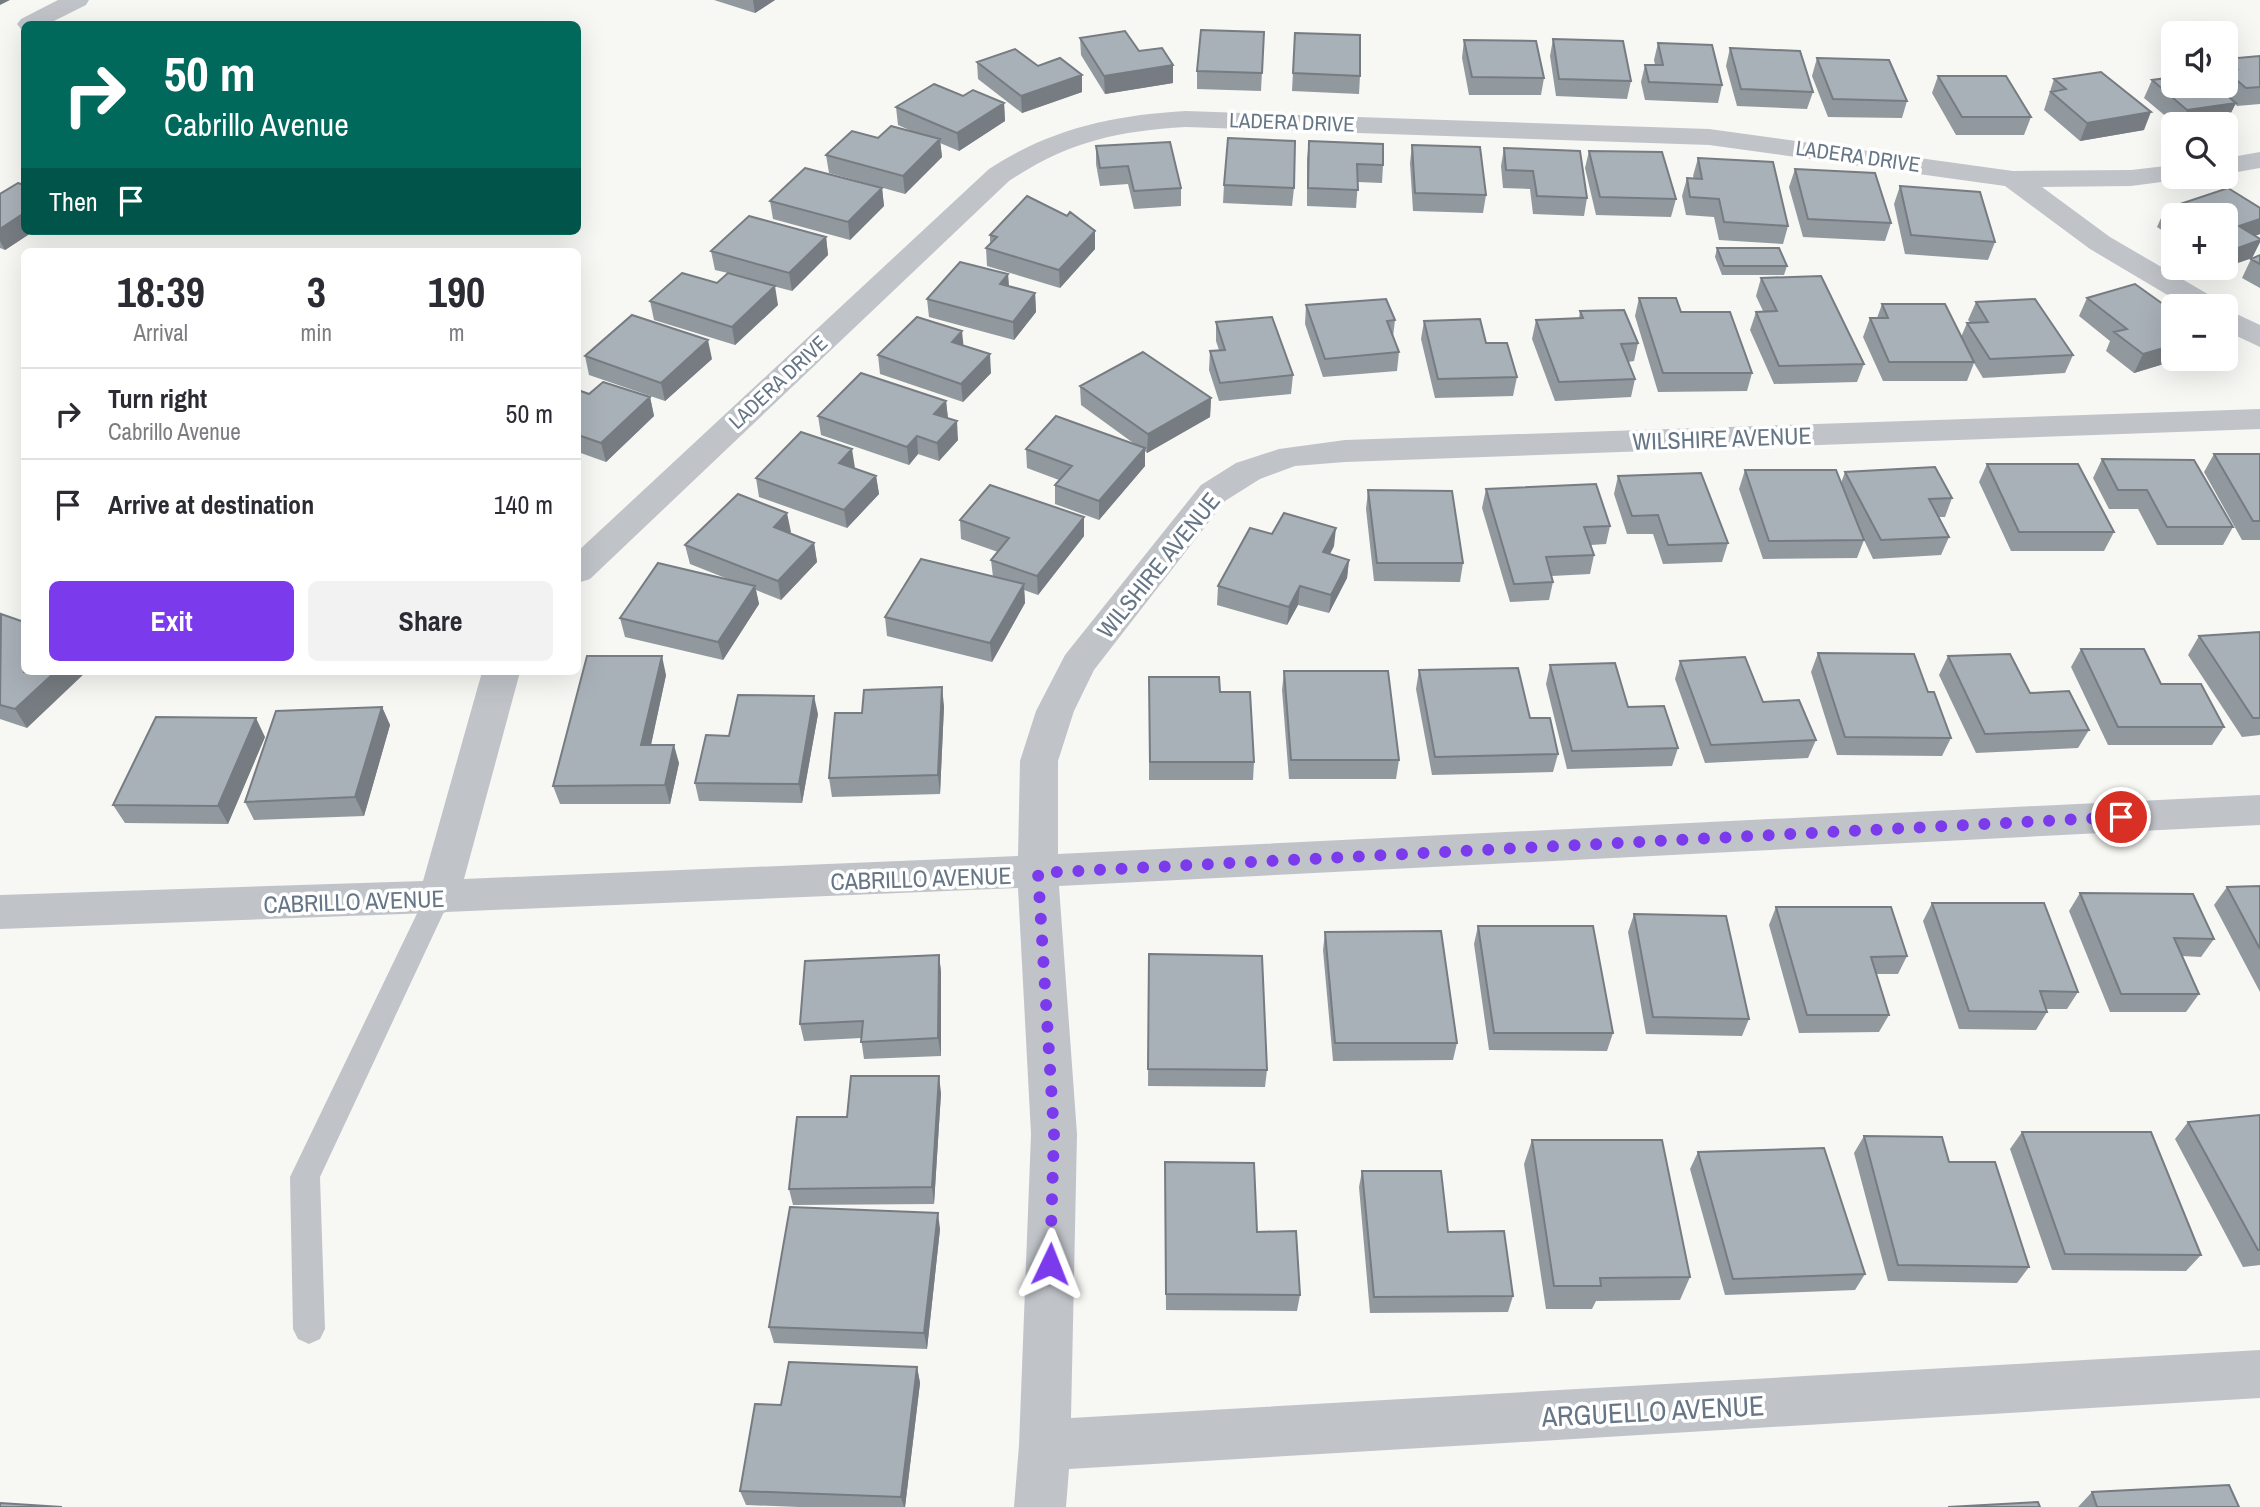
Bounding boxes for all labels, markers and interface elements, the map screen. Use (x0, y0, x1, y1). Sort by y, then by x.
map controls (2161, 21, 2238, 371)
button: sound (2161, 21, 2238, 98)
text: 50 m (164, 40, 256, 106)
icon: right (49, 49, 140, 140)
text: Cabrillo Avenue (164, 103, 349, 146)
street label: LADERA DRIVE (1229, 105, 1355, 139)
button: search (2161, 112, 2238, 189)
street label: LADERA DRIVE (1794, 133, 1922, 179)
icon: arrive (112, 182, 150, 220)
text: Then (49, 184, 98, 219)
button: + (2161, 203, 2238, 280)
text: 18:39 (117, 264, 205, 320)
text: 3 (307, 264, 326, 320)
text: 190 (428, 264, 485, 320)
button: − (2161, 294, 2238, 371)
text: Arrival (134, 317, 188, 348)
text: min (301, 317, 332, 348)
text: m (449, 317, 464, 348)
street label: LADERA DRIVE (722, 329, 834, 435)
text: Turn right (108, 381, 207, 416)
icon: right (49, 395, 87, 433)
text: 50 m (506, 396, 553, 431)
text: Cabrillo Avenue (108, 416, 241, 447)
street label: WILSHIRE AVENUE (1632, 419, 1812, 457)
street label: WILSHIRE AVENUE (1089, 485, 1227, 645)
icon: arrive (49, 486, 87, 524)
text: Arrive at destination (108, 487, 314, 522)
text: 140 m (494, 487, 553, 522)
button: Exit (49, 581, 294, 661)
button: Share (308, 581, 553, 661)
pin (2091, 787, 2151, 847)
icon: arrive (2102, 798, 2140, 836)
street label: CABRILLO AVENUE (830, 859, 1012, 897)
street label: CABRILLO AVENUE (263, 882, 445, 920)
position arrow (1013, 1227, 1087, 1301)
street label: ARGUELLO AVENUE (1540, 1386, 1765, 1436)

